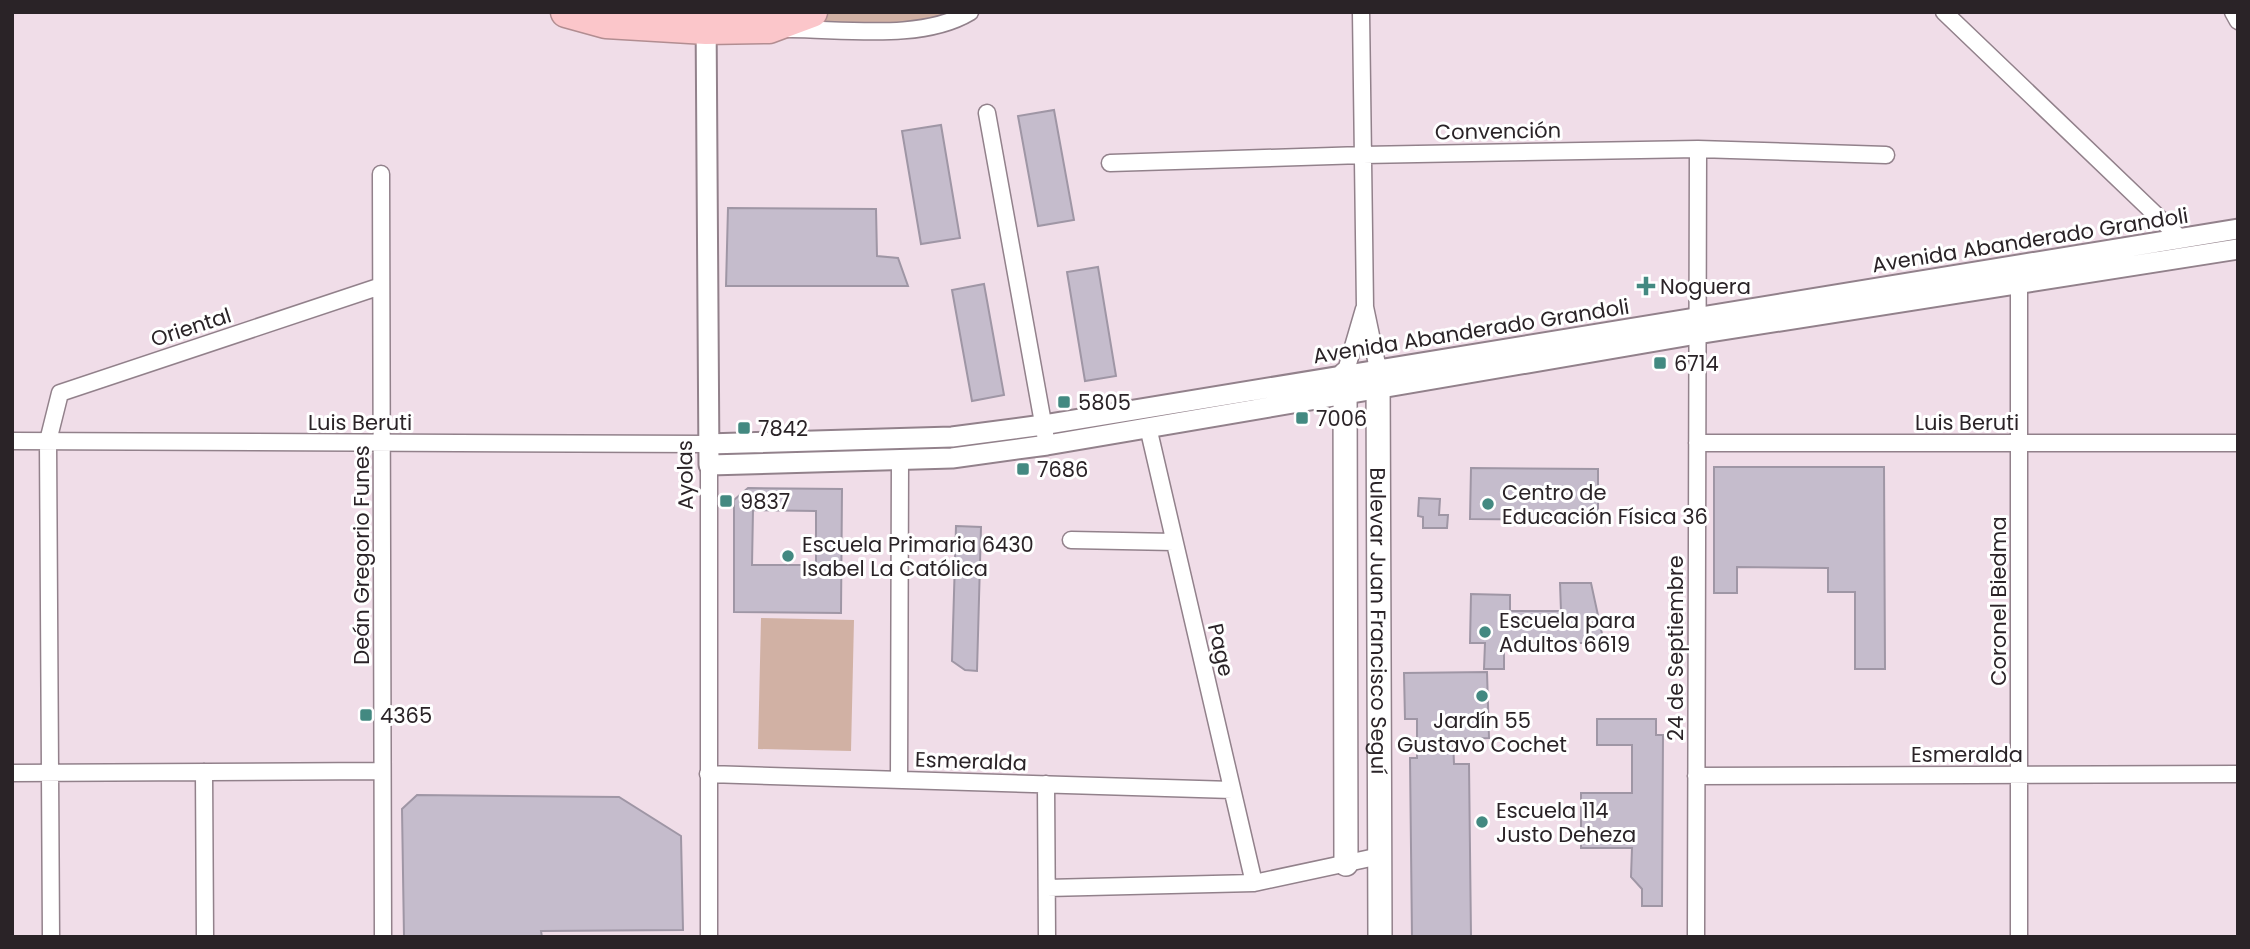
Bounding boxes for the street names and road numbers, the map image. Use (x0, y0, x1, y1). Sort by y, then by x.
street label: Convención (1435, 115, 1561, 147)
street label: Avenida Abanderado Grandoli (1870, 201, 2190, 279)
street label: Avenida Abanderado Grandoli (1311, 292, 1631, 370)
street label: Oriental (147, 300, 235, 354)
street label: Luis Beruti (308, 408, 412, 437)
street label: Luis Beruti (1915, 408, 2019, 437)
street label: Ayolas (670, 440, 700, 510)
street label: Deán Gregorio Funes (347, 445, 376, 665)
street label: Bulevar Juan Francisco Seguí (1364, 468, 1394, 774)
street label: Coronel Biedma (1984, 516, 2013, 686)
street label: 24 de Septiembre (1661, 555, 1690, 741)
street label: Page (1201, 621, 1241, 679)
street label: Esmeralda (1911, 740, 2023, 769)
street label: Esmeralda (915, 745, 1027, 777)

